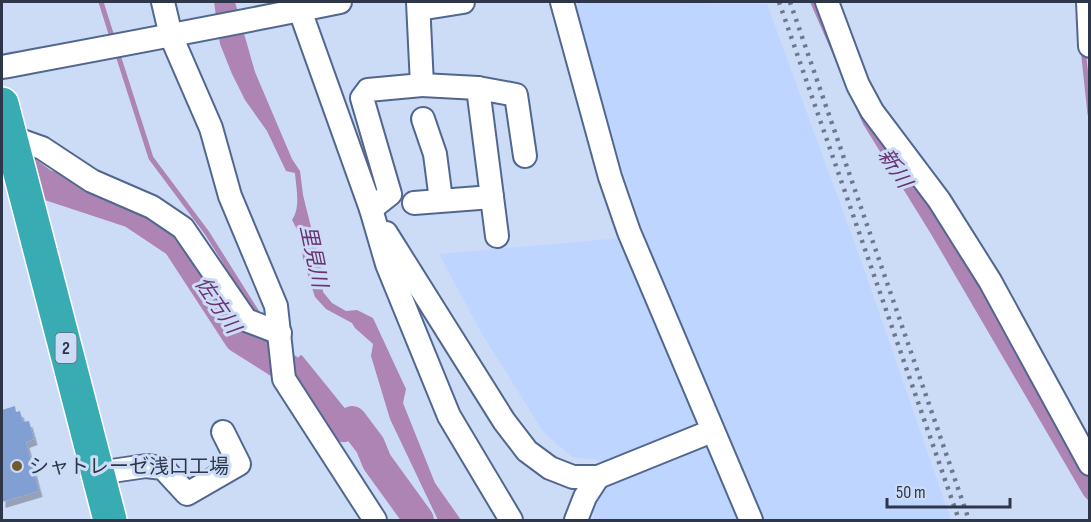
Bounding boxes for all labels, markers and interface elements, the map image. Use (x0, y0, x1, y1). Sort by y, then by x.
water label: 新川 (873, 144, 918, 194)
water label: 里見川 (295, 223, 333, 291)
water label: 佐方川 (190, 272, 247, 340)
road number: 2 (56, 333, 76, 363)
place label: シャトレーゼ浅口工場 (29, 455, 229, 479)
marker: シャトレーゼ浅口工場 (10, 459, 24, 473)
scale bar (887, 471, 1010, 509)
text: 50 m (896, 482, 926, 503)

